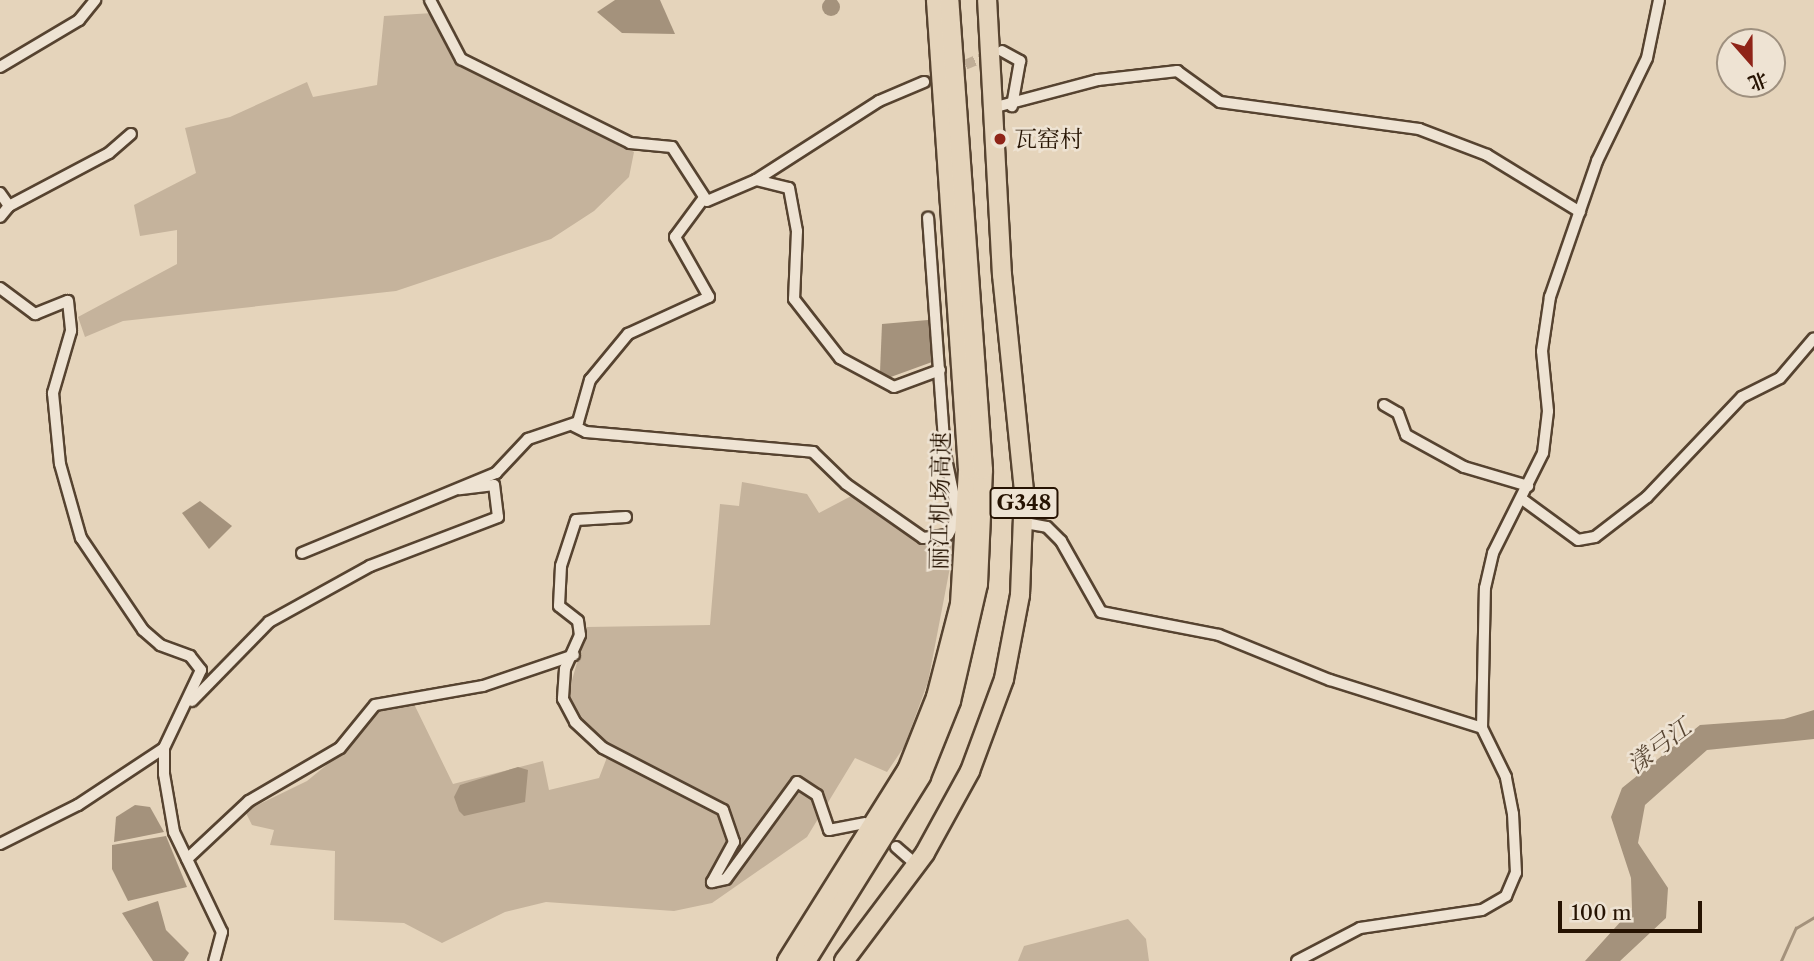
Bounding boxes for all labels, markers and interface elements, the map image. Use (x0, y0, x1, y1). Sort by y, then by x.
north arrow (1716, 28, 1786, 98)
text: 北 (1745, 67, 1771, 95)
place label: 瓦窑村 (1014, 125, 1083, 153)
marker: 瓦窑村 (992, 131, 1008, 147)
street label: 丽江机场高速 (925, 432, 955, 570)
road number: G348 (989, 486, 1059, 520)
water label: 漾弓江 (1622, 713, 1696, 779)
scale bar (1562, 888, 1706, 932)
text: 100 m (1571, 900, 1632, 925)

